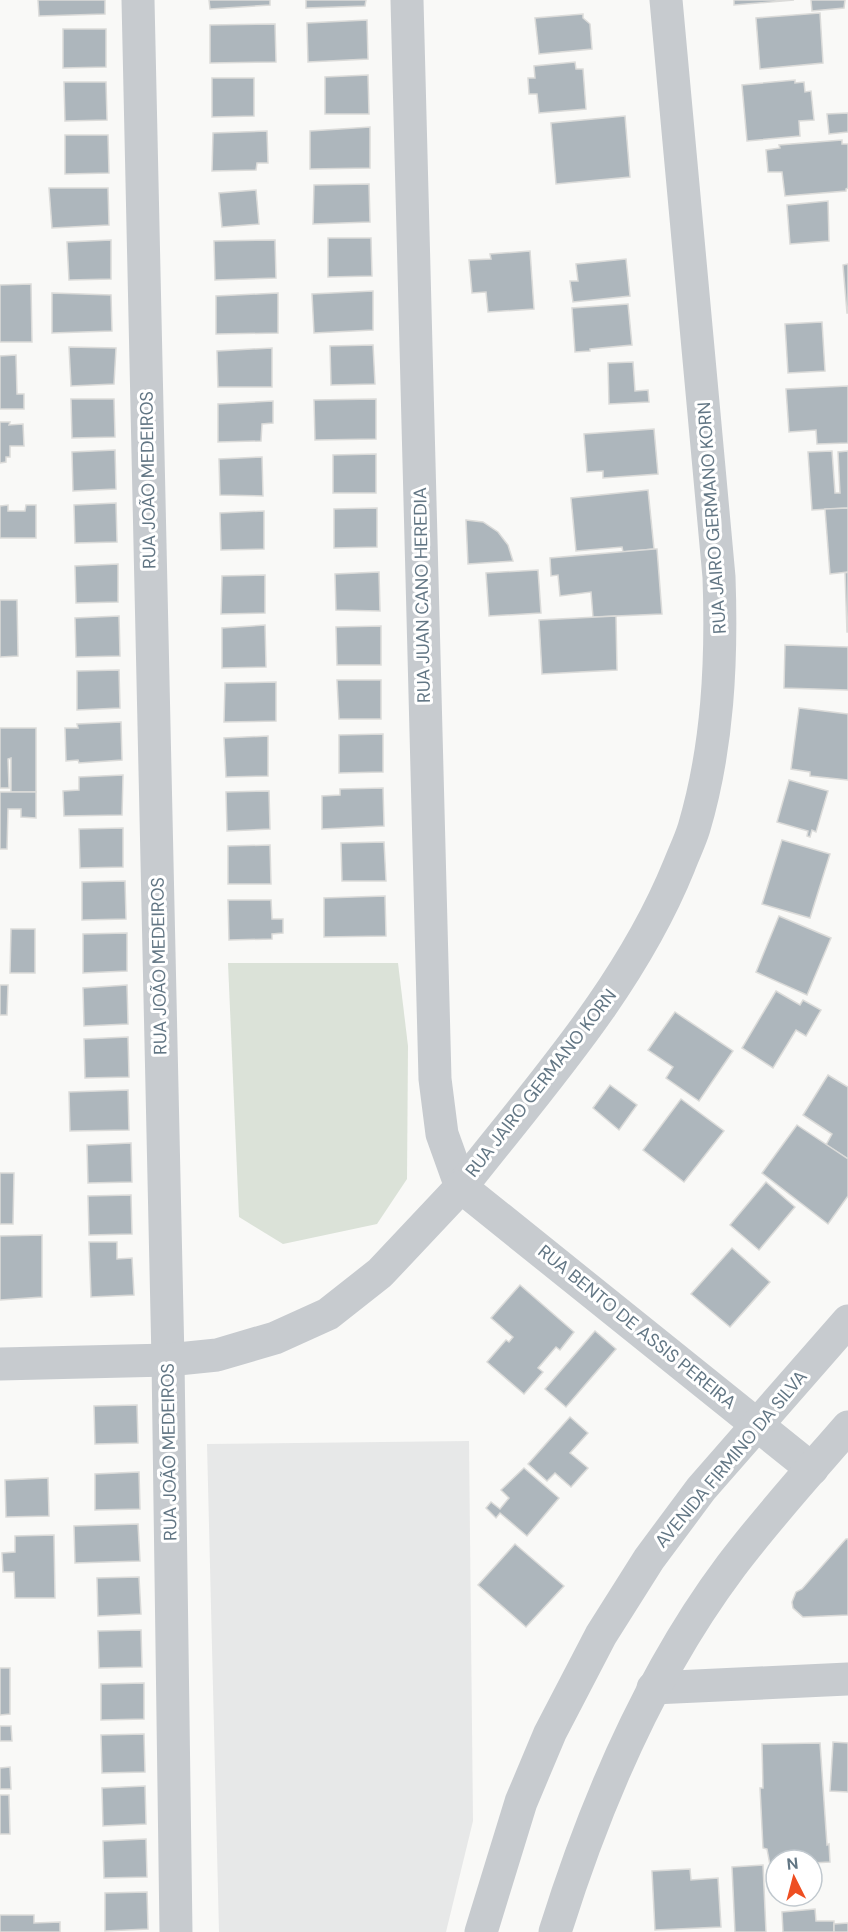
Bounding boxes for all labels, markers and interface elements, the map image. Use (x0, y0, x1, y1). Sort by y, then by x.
street label: RUA JOÃO MEDEIROS (134, 391, 162, 569)
street label: RUA JAIRO GERMANO KORN (692, 401, 732, 635)
street label: RUA JUAN CANO HEREDIA (408, 487, 436, 703)
street label: RUA JOÃO MEDEIROS (145, 877, 173, 1055)
street label: RUA JAIRO GERMANO KORN (460, 984, 622, 1182)
street label: RUA BENTO DE ASSIS PEREIRA (533, 1240, 741, 1414)
street label: RUA JOÃO MEDEIROS (155, 1363, 183, 1541)
street label: AVENIDA FIRMINO DA SILVA (650, 1365, 812, 1553)
north arrow (764, 1848, 824, 1908)
text: N (786, 1853, 799, 1875)

